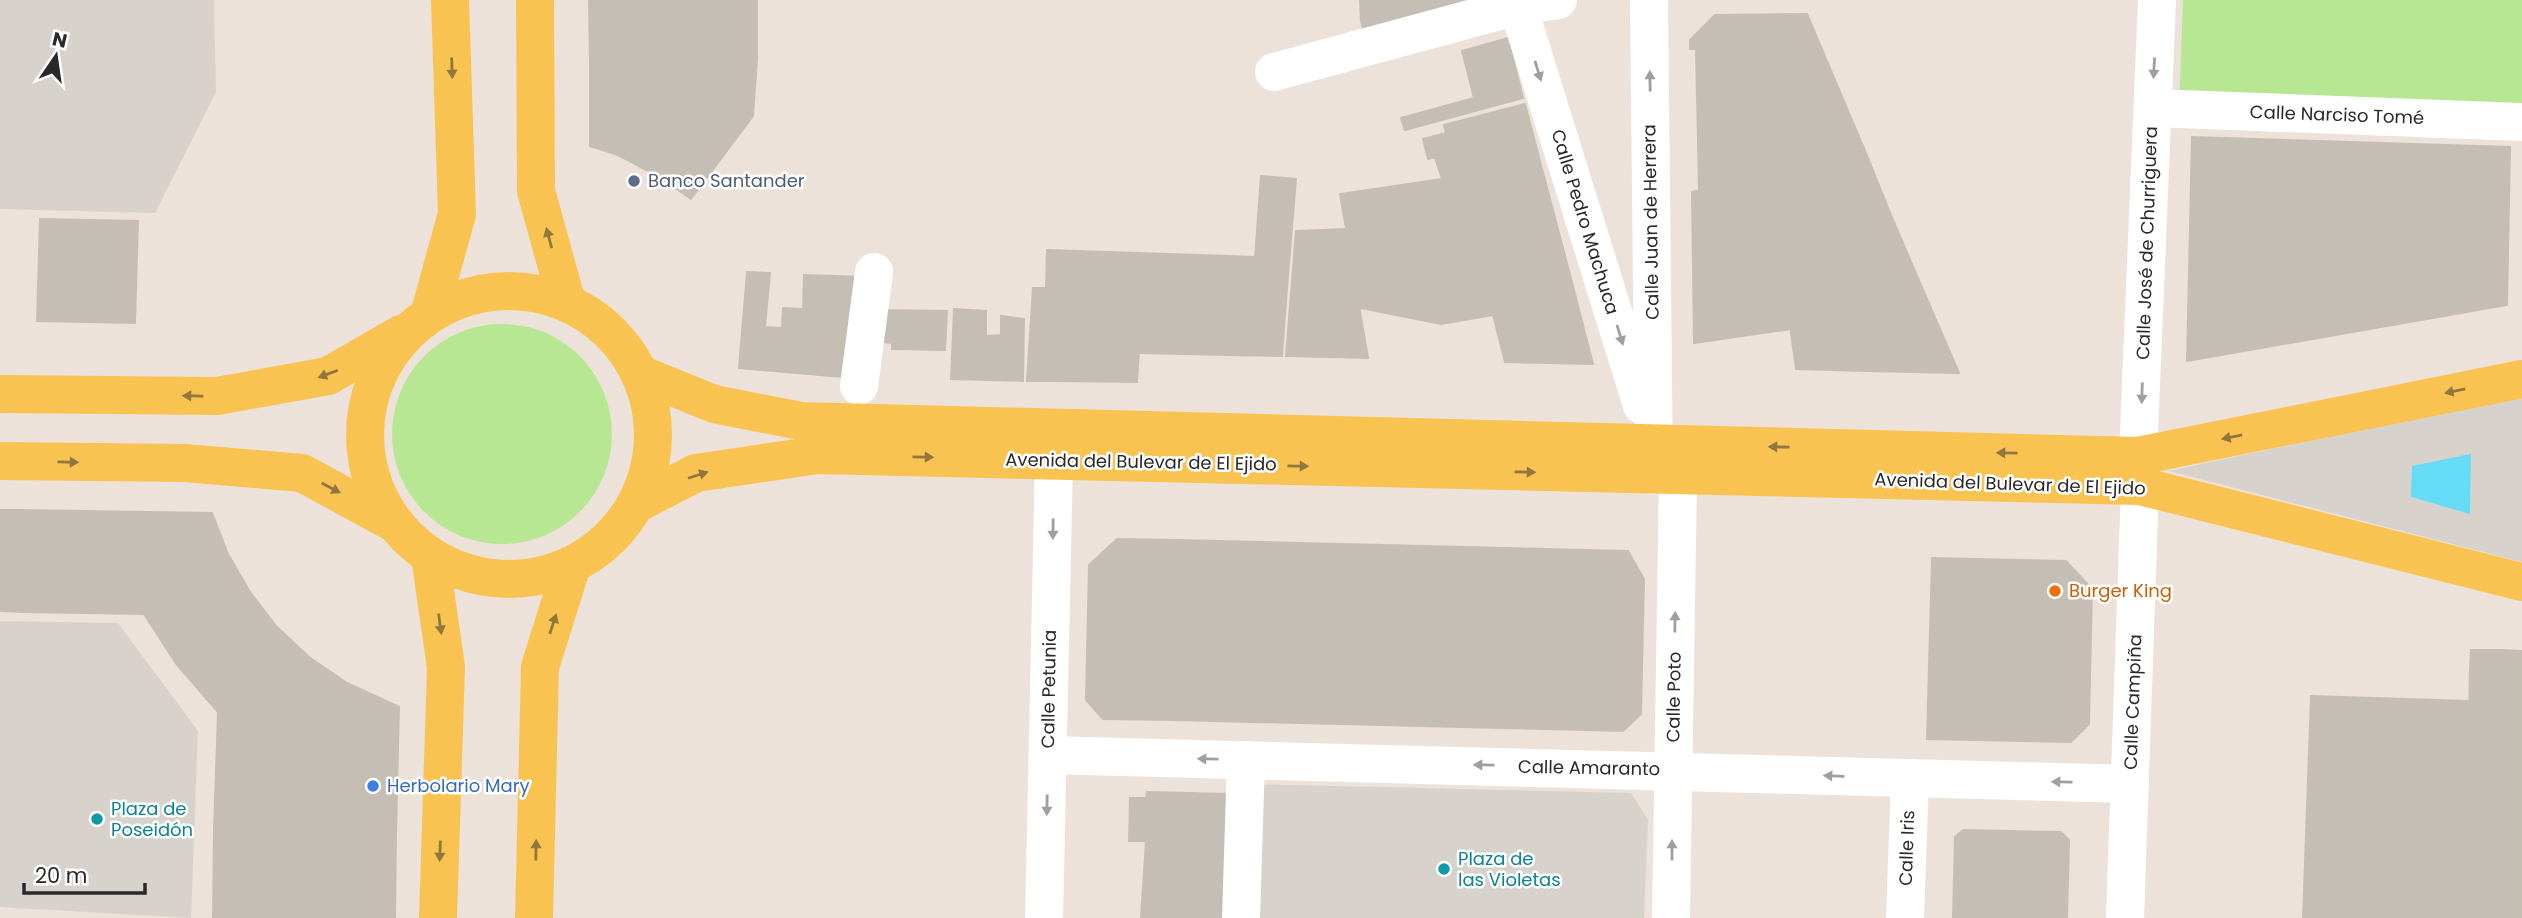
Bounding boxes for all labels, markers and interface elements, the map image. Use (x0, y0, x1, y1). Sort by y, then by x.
north arrow (21, 21, 91, 91)
text: N (50, 25, 70, 55)
one-way arrow (447, 57, 458, 79)
one-way arrow (2149, 57, 2160, 79)
one-way arrow (1533, 60, 1543, 81)
one-way arrow (1644, 70, 1656, 92)
street label: Calle Narciso Tomé (2249, 99, 2425, 130)
street label: Calle Juan de Herrera (1636, 124, 1665, 320)
street label: Calle Pedro Machuca (1545, 126, 1626, 318)
street label: Calle José de Churriguera (2130, 126, 2163, 360)
place label: Banco Santander (648, 168, 805, 193)
marker: Banco Santander (626, 173, 642, 189)
one-way arrow (543, 226, 554, 248)
one-way arrow (1615, 325, 1625, 346)
one-way arrow (317, 369, 338, 380)
one-way arrow (2136, 383, 2147, 405)
one-way arrow (2444, 386, 2466, 397)
one-way arrow (182, 390, 204, 402)
one-way arrow (2221, 431, 2243, 442)
one-way arrow (1768, 441, 1790, 452)
street label: Avenida del Bulevar de El Ejido (1005, 447, 1277, 476)
one-way arrow (1995, 447, 2017, 458)
one-way arrow (912, 452, 934, 463)
one-way arrow (57, 456, 79, 467)
one-way arrow (1287, 461, 1309, 472)
one-way arrow (1514, 466, 1536, 477)
street label: Avenida del Bulevar de El Ejido (1874, 466, 2146, 501)
one-way arrow (687, 469, 708, 479)
one-way arrow (321, 482, 341, 494)
one-way arrow (1047, 518, 1059, 540)
place label: Burger King (2069, 578, 2172, 603)
marker: Burger King (2047, 583, 2063, 599)
one-way arrow (1670, 611, 1681, 633)
one-way arrow (434, 613, 445, 635)
one-way arrow (549, 614, 559, 635)
street label: Calle Petunia (1035, 629, 1062, 749)
street label: Calle Campiña (2118, 634, 2147, 770)
street label: Calle Poto (1660, 651, 1687, 743)
one-way arrow (1197, 753, 1219, 765)
street label: Calle Amaranto (1518, 754, 1660, 781)
one-way arrow (1473, 760, 1495, 771)
one-way arrow (1823, 770, 1845, 781)
place label: Herbolario Mary (387, 773, 530, 798)
one-way arrow (2050, 776, 2072, 788)
marker: Herbolario Mary (365, 778, 381, 794)
one-way arrow (1041, 794, 1052, 816)
place label: Plaza de Poseidón (111, 796, 193, 842)
street label: Calle Iris (1893, 810, 1920, 886)
marker: Plaza de Poseidón (89, 811, 105, 827)
one-way arrow (530, 839, 542, 861)
one-way arrow (1666, 839, 1678, 861)
one-way arrow (434, 840, 446, 862)
place label: Plaza de las Violetas (1458, 846, 1561, 892)
scale bar (24, 852, 145, 896)
text: 20 m (35, 861, 88, 890)
marker: Plaza de las Violetas (1436, 861, 1452, 877)

